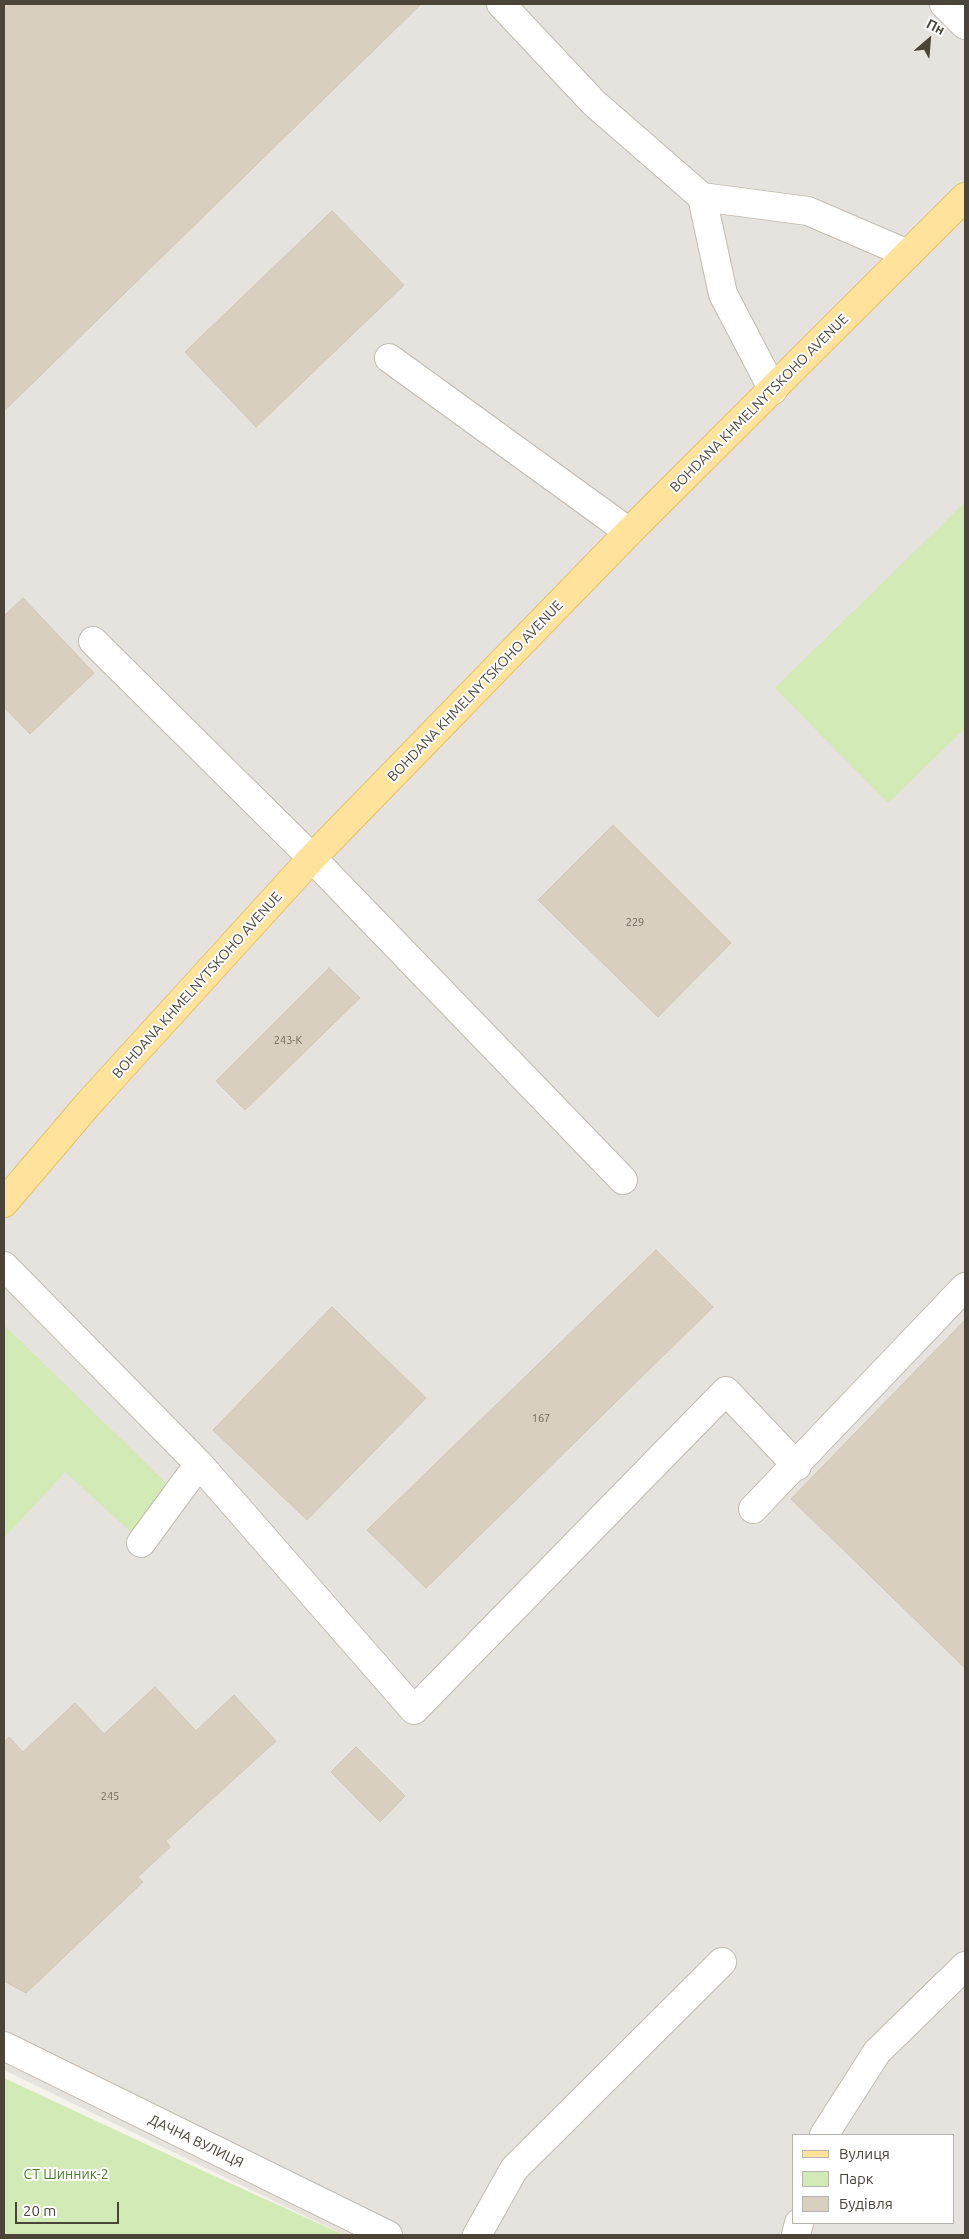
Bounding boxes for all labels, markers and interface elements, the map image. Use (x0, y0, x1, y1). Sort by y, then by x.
north arrow (904, 15, 954, 65)
text: Пн (924, 15, 948, 38)
street label: BOHDANA KHMELNYTSKOHO AVENUE (666, 310, 852, 496)
street label: BOHDANA KHMELNYTSKOHO AVENUE (384, 597, 566, 785)
street label: BOHDANA KHMELNYTSKOHO AVENUE (109, 888, 285, 1082)
house number: 229 (626, 915, 644, 929)
house number: 243-К (274, 1033, 302, 1047)
house number: 167 (532, 1411, 550, 1425)
house number: 245 (101, 1789, 119, 1803)
street label: ДАЧНА ВУЛИЦЯ (146, 2111, 246, 2171)
legend (792, 2134, 954, 2224)
text: Вулиця (839, 2145, 890, 2162)
park label: СТ Шинник-2 (23, 2166, 109, 2182)
text: Парк (839, 2170, 874, 2187)
scale bar (18, 2192, 121, 2224)
text: Будівля (839, 2195, 893, 2212)
text: 20 m (23, 2202, 56, 2219)

